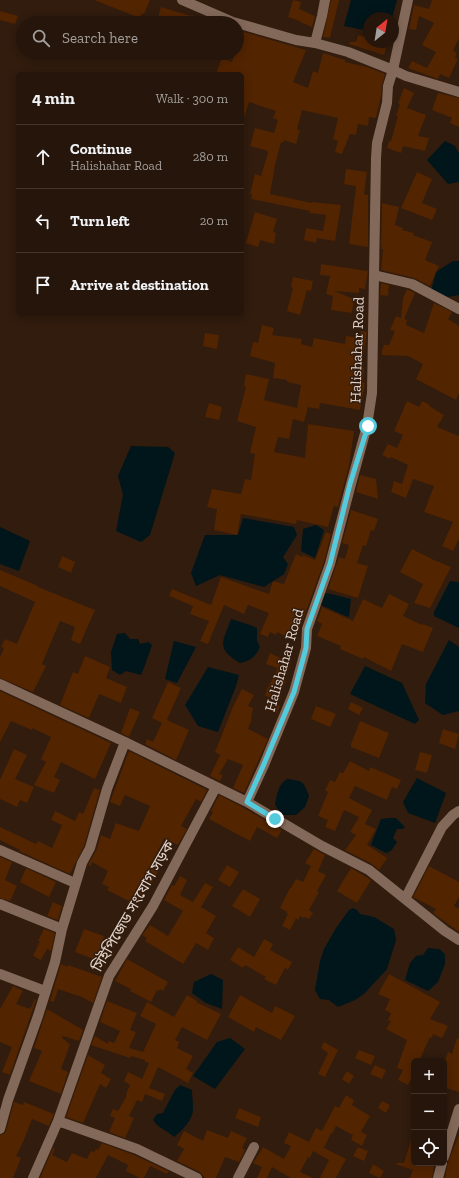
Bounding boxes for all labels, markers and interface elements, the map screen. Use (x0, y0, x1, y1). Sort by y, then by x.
north arrow (363, 12, 399, 48)
search box (16, 16, 244, 60)
icon: search (30, 27, 52, 49)
text: Search here (62, 29, 138, 47)
text: 4 min (32, 88, 75, 108)
text: Walk · 300 m (156, 91, 228, 106)
text: Continue (70, 140, 132, 158)
icon: ahead (32, 146, 54, 168)
text: 280 m (193, 149, 228, 164)
text: Halishahar Road (70, 158, 162, 173)
icon: left (32, 210, 54, 232)
text: Turn left (70, 212, 130, 230)
text: 20 m (200, 213, 228, 228)
icon: arrive (32, 274, 54, 296)
text: Arrive at destination (70, 276, 209, 294)
street label: Halishahar Road (346, 296, 368, 403)
route start (359, 417, 377, 435)
street label: Halishahar Road (261, 606, 307, 714)
route end (266, 810, 284, 828)
street label: সিইপিজেড সংযোগ সড়ক (88, 836, 178, 976)
map controls (411, 1058, 447, 1166)
button: + (411, 1058, 447, 1094)
button: − (411, 1094, 447, 1130)
button: locate (411, 1130, 447, 1166)

